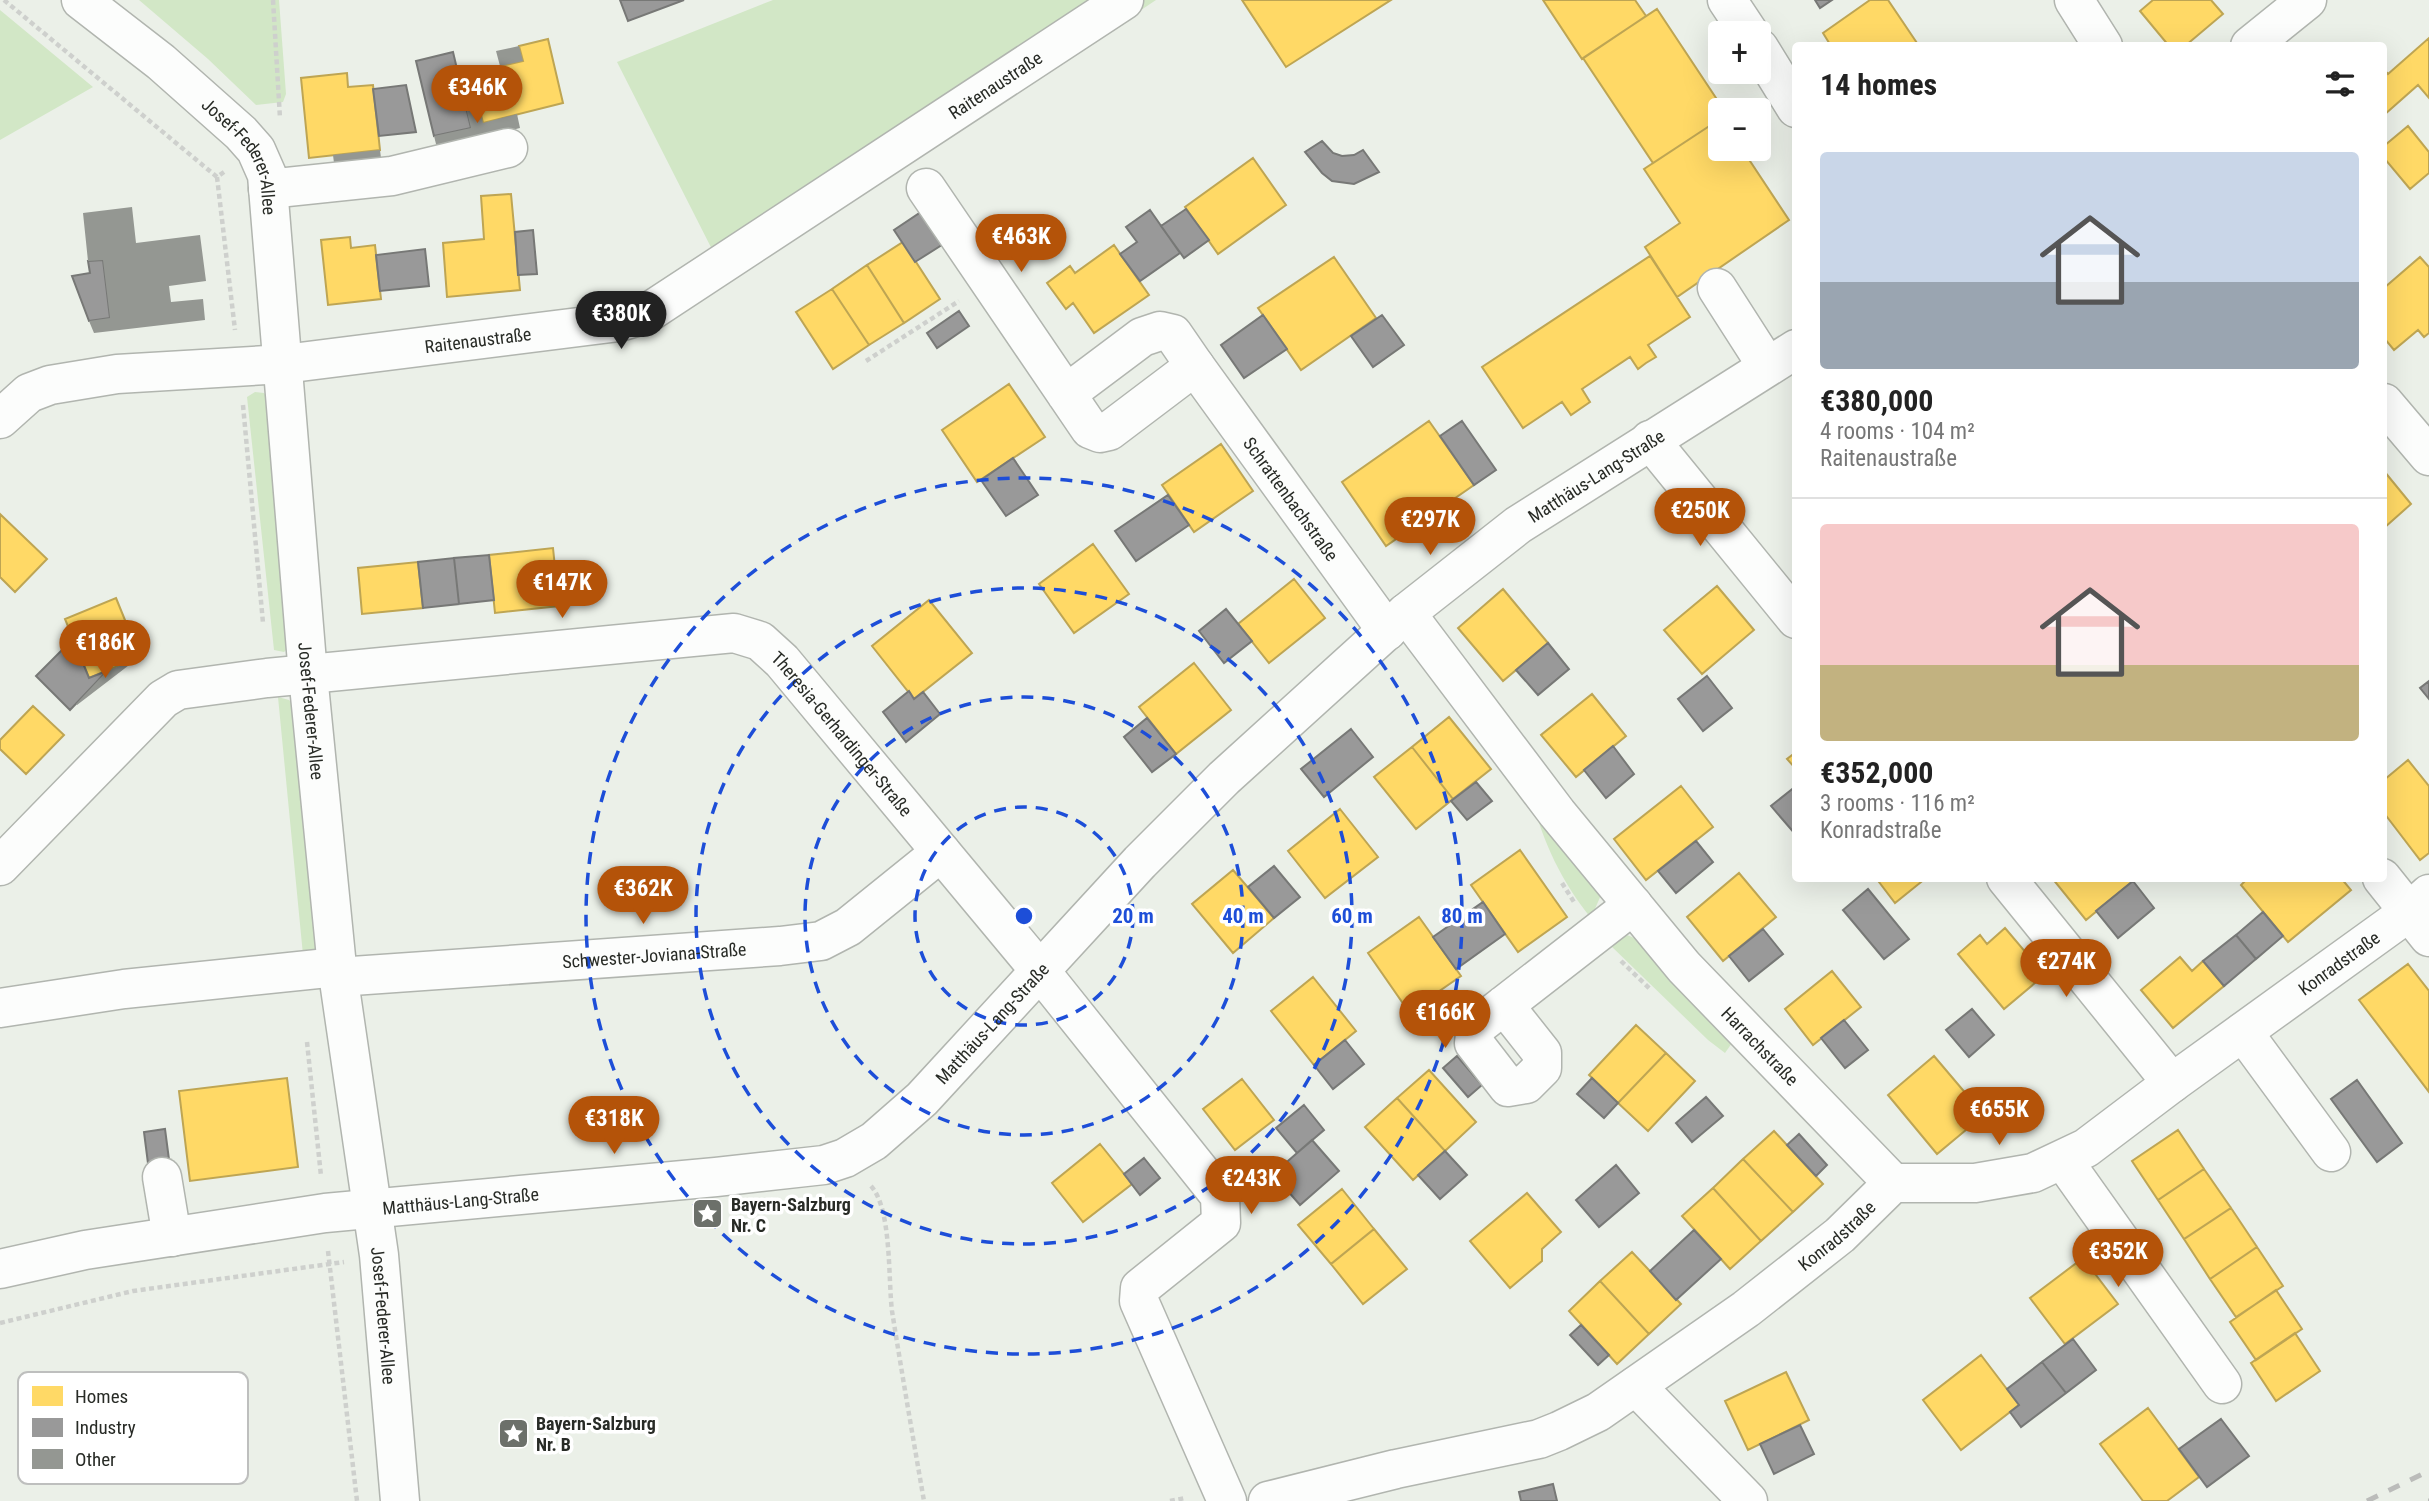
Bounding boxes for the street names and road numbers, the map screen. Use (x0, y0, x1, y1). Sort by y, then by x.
street label: Raitenaustraße (944, 46, 1046, 123)
street label: Josef-Federer-Allee (198, 93, 281, 216)
street label: Raitenaustraße (423, 323, 532, 357)
street label: Matthäus-Lang-Straße (1524, 425, 1668, 527)
street label: Schrattenbachstraße (1239, 433, 1343, 565)
street label: Josef-Federer-Allee (295, 641, 329, 781)
street label: Theresia-Gerhardinger-Straße (768, 647, 917, 820)
street label: Konradstraße (2294, 926, 2383, 999)
street label: Schwester-Joviana-Straße (561, 938, 747, 972)
street label: Matthäus-Lang-Straße (931, 958, 1053, 1088)
street label: Harrachstraße (1718, 1002, 1803, 1090)
street label: Matthäus-Lang-Straße (381, 1183, 540, 1218)
street label: Konradstraße (1794, 1196, 1879, 1275)
street label: Josef-Federer-Allee (367, 1245, 400, 1385)

